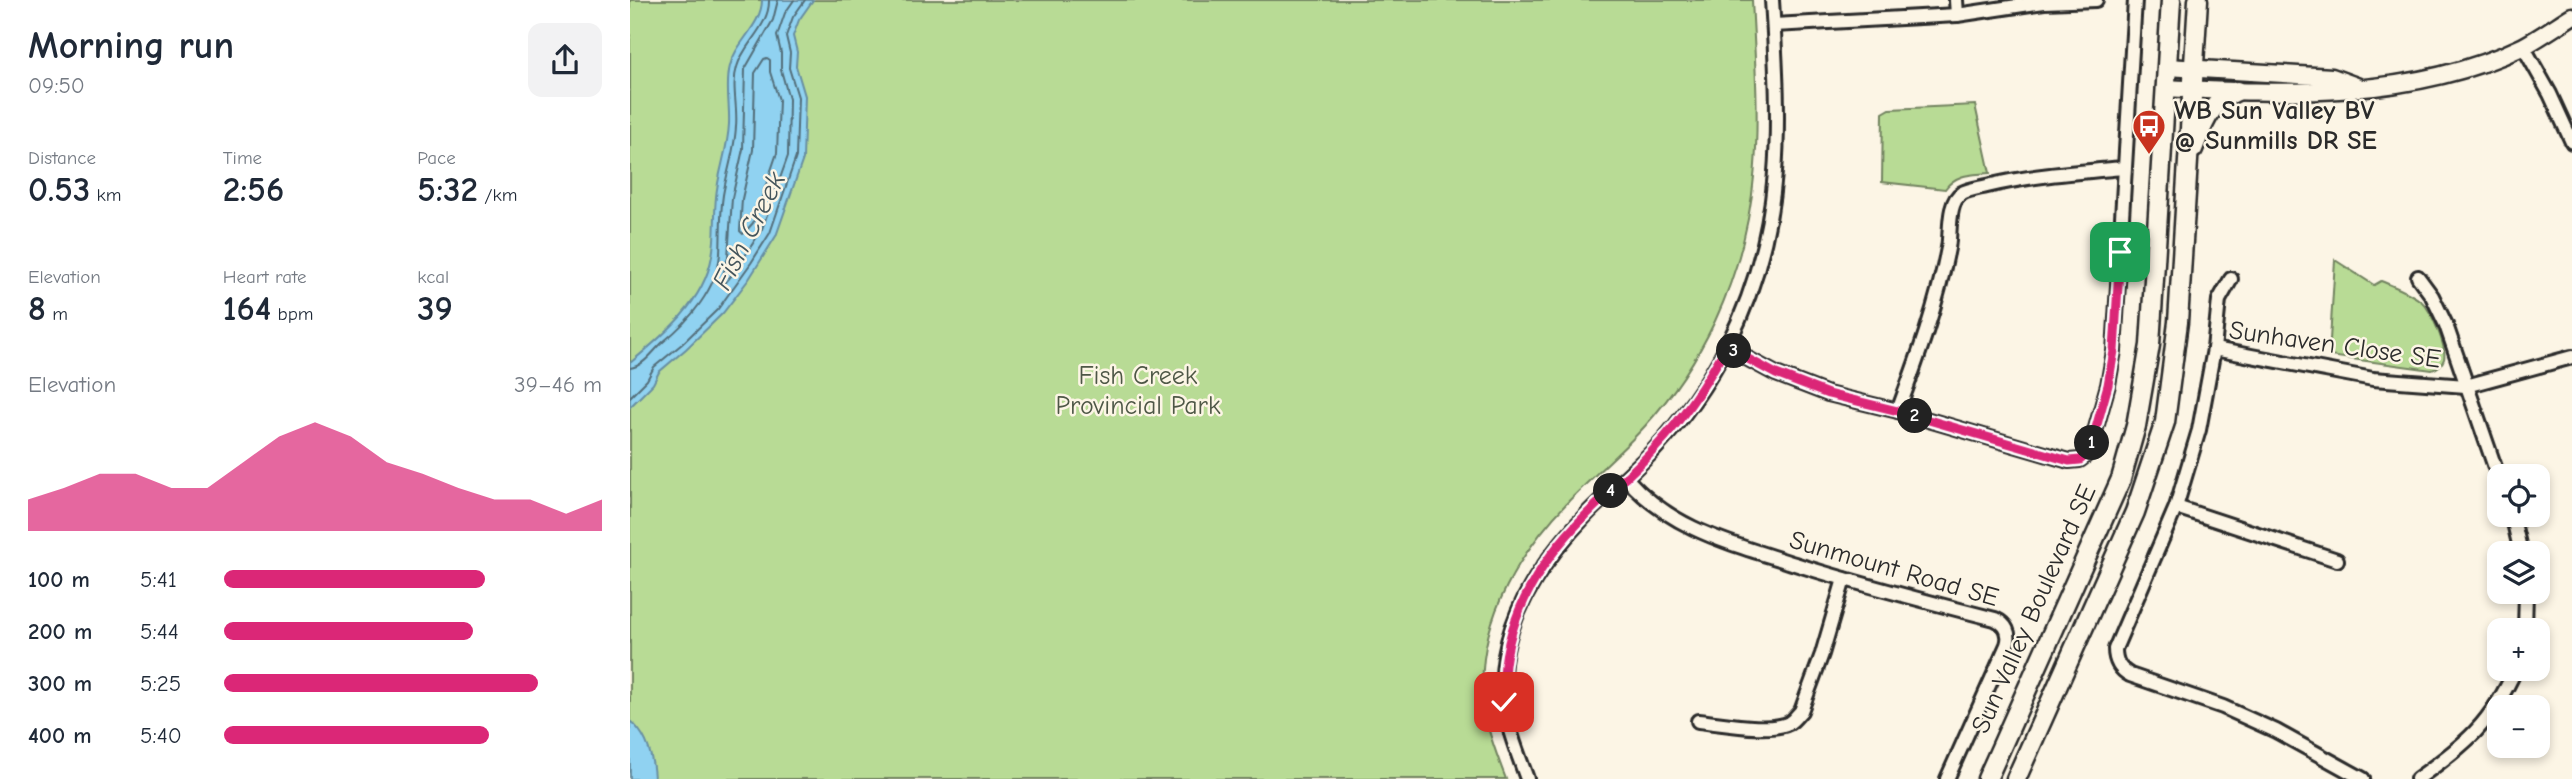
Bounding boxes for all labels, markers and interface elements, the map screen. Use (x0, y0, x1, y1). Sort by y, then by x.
button: share (528, 23, 602, 97)
text: Morning run (28, 24, 234, 68)
text: 09:50 (28, 72, 85, 99)
place label: WB Sun Valley BV @ Sunmills DR SE (2174, 96, 2377, 156)
bus stop icon: WB Sun Valley BV @ Sunmills DR SE (2130, 107, 2168, 156)
text: Distance (28, 147, 96, 169)
text: Time (223, 147, 262, 169)
text: Pace (417, 147, 456, 169)
water label: Fish Creek (706, 166, 792, 295)
text: 0.53 (28, 169, 90, 210)
text: 2:56 (223, 169, 284, 210)
text: 5:32 (417, 169, 478, 210)
text: km (90, 184, 121, 206)
text: /km (478, 184, 517, 206)
pin (2090, 222, 2150, 282)
icon: arrive (2101, 233, 2139, 271)
text: Elevation (28, 266, 101, 288)
text: Heart rate (223, 266, 306, 288)
text: kcal (417, 266, 449, 288)
text: 8 (28, 288, 46, 329)
text: 164 (223, 288, 271, 329)
text: 39 (417, 288, 453, 329)
text: m (46, 303, 68, 325)
text: bpm (271, 303, 313, 325)
street label: Sunhaven Close SE (2227, 315, 2443, 375)
pin: 3 (1716, 334, 1752, 368)
text: 3 (1729, 339, 1738, 361)
park label: Fish Creek Provincial Park (1055, 361, 1221, 421)
text: Elevation (28, 371, 116, 398)
text: 39–46 m (514, 371, 602, 398)
pin: 2 (1898, 398, 1932, 434)
text: 2 (1910, 404, 1919, 426)
pin: 1 (2074, 426, 2110, 460)
text: 1 (2088, 431, 2095, 453)
map controls (2487, 464, 2550, 758)
button: locate (2487, 464, 2550, 527)
pin: 4 (1594, 474, 1628, 508)
text: 4 (1606, 479, 1615, 501)
street label: Sun Valley Boulevard SE (1966, 480, 2102, 738)
street label: Sunmount Road SE (1786, 525, 2002, 613)
button: layers (2487, 541, 2550, 604)
text: 100 m (28, 566, 90, 593)
text: 5:41 (140, 566, 177, 593)
text: 200 m (28, 618, 92, 645)
text: 5:44 (140, 618, 179, 645)
button: + (2487, 618, 2550, 681)
text: 300 m (28, 670, 92, 697)
text: 5:25 (140, 670, 181, 697)
pin (1474, 672, 1534, 732)
icon: check (1485, 683, 1523, 721)
button: − (2487, 695, 2550, 758)
text: 400 m (28, 722, 92, 749)
text: 5:40 (140, 722, 182, 749)

